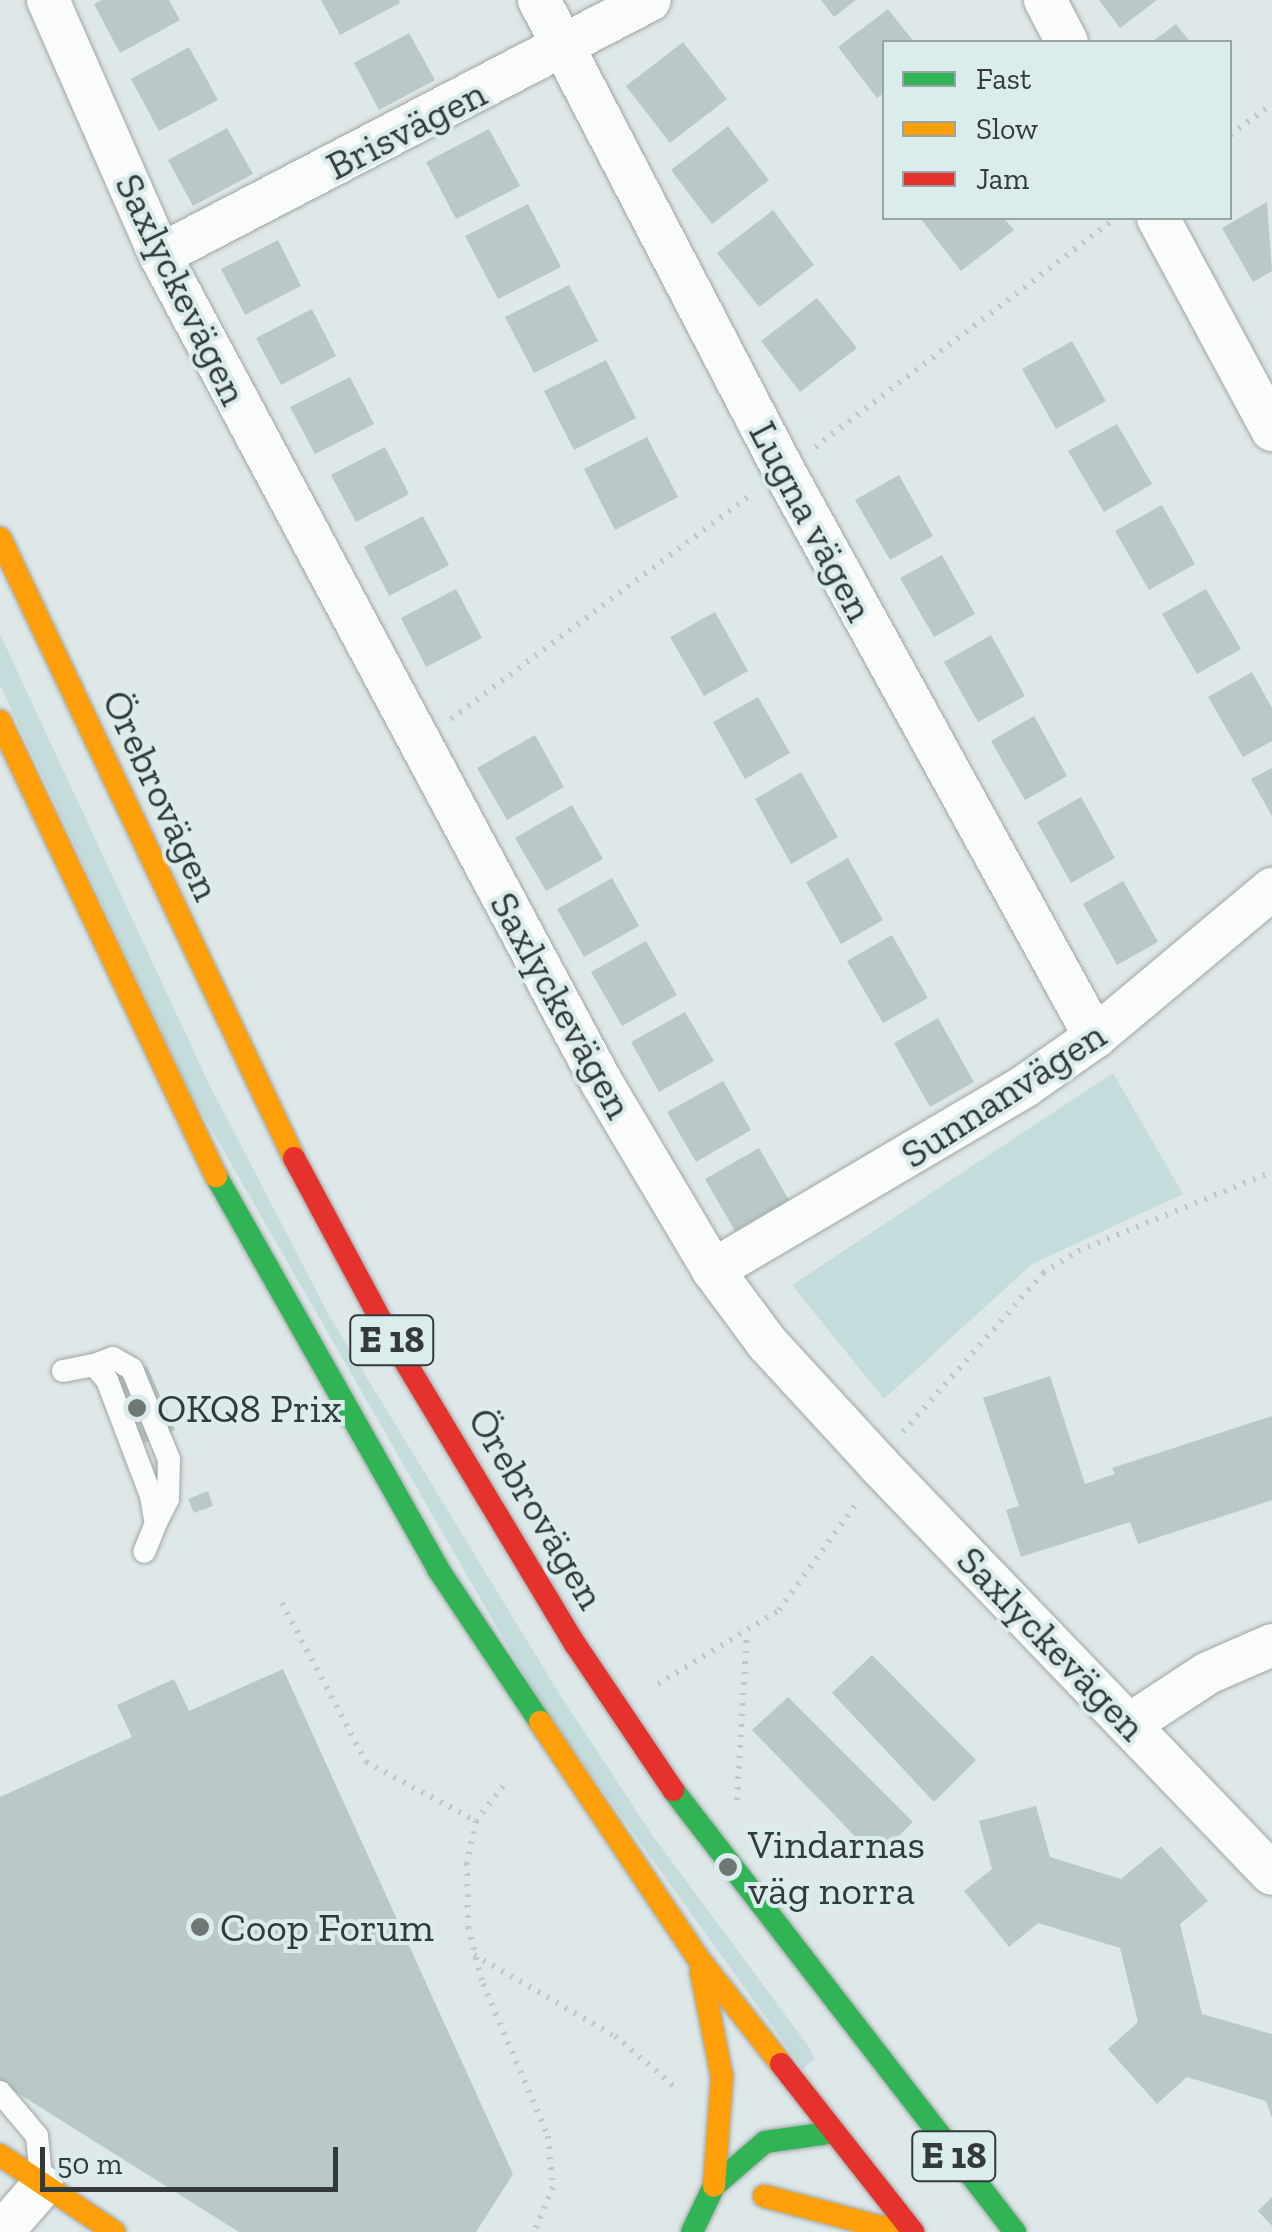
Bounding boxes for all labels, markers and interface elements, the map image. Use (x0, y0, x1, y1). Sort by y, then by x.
legend (882, 40, 1232, 220)
text: Fast (976, 61, 1031, 97)
street label: Brisvägen (318, 68, 494, 190)
text: Slow (976, 111, 1038, 147)
text: Jam (976, 161, 1029, 197)
street label: Saxlyckevägen (105, 166, 259, 412)
street label: Lugna vägen (739, 412, 885, 630)
street label: Örebrovägen (92, 682, 232, 908)
street label: Saxlyckevägen (480, 883, 644, 1127)
street label: Sunnanvägen (892, 1010, 1114, 1178)
road number: E 18 (347, 1307, 437, 1373)
place label: OKQ8 Prix (157, 1384, 342, 1432)
marker: OKQ8 Prix (126, 1397, 148, 1419)
street label: Örebrovägen (458, 1399, 616, 1617)
street label: Saxlyckevägen (947, 1536, 1157, 1750)
place label: Vindarnas väg norra (748, 1820, 925, 1914)
marker: Vindarnas väg norra (717, 1856, 739, 1878)
place label: Coop Forum (220, 1903, 434, 1951)
marker: Coop Forum (189, 1916, 211, 1938)
road number: E 18 (909, 2123, 999, 2189)
scale bar (45, 2127, 342, 2189)
text: 50 m (57, 2146, 122, 2182)

